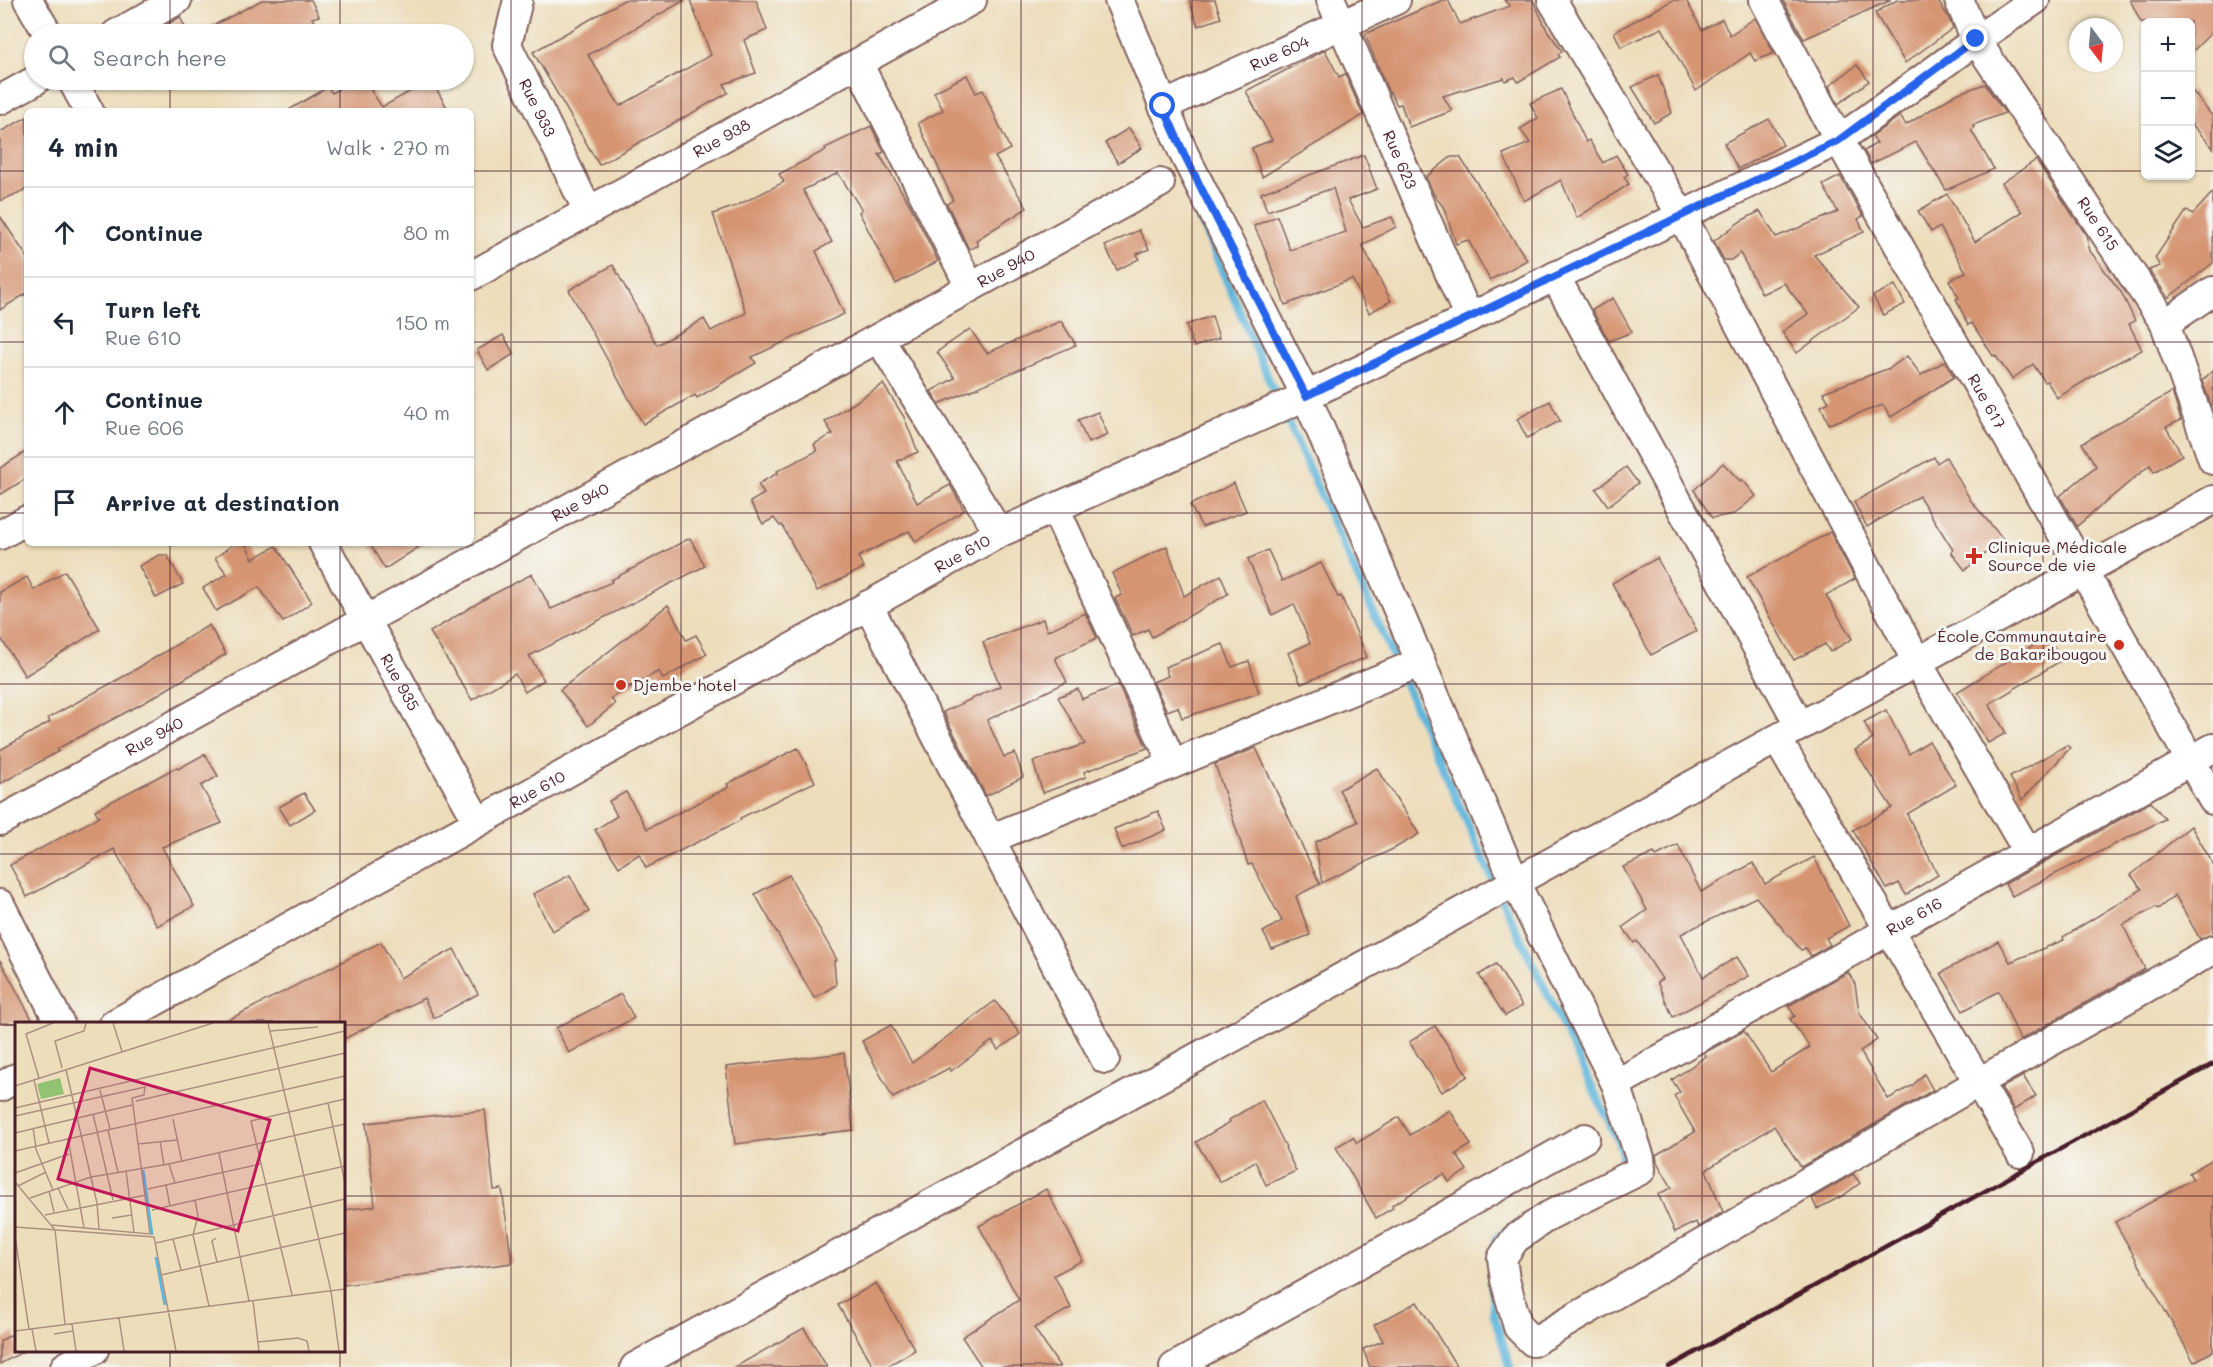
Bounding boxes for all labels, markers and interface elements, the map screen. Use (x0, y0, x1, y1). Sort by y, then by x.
north arrow (2069, 18, 2123, 72)
map controls (2141, 18, 2195, 180)
button: + (2141, 18, 2195, 72)
search box (24, 24, 474, 90)
route end (1962, 25, 1988, 51)
street label: Rue 604 (1246, 30, 1313, 75)
icon: search (45, 41, 78, 74)
text: Search here (93, 43, 227, 72)
button: − (2141, 72, 2195, 126)
street label: Rue 933 (515, 75, 561, 140)
route start (1149, 92, 1175, 118)
street label: Rue 938 (689, 113, 754, 162)
button: layers (2141, 126, 2195, 180)
street label: Rue 623 (1379, 127, 1423, 192)
text: 4 min (48, 130, 118, 164)
text: Walk · 270 m (326, 134, 450, 160)
street label: Rue 615 (2073, 192, 2124, 254)
icon: ahead (48, 216, 81, 249)
text: Continue (105, 218, 203, 247)
text: 80 m (403, 219, 450, 245)
street label: Rue 940 (973, 243, 1038, 292)
text: Turn left (105, 295, 201, 324)
icon: left (48, 306, 81, 339)
text: 150 m (395, 309, 450, 335)
text: Rue 610 (105, 324, 181, 350)
street label: Rue 617 (1964, 370, 2011, 432)
text: Continue (105, 385, 203, 414)
icon: ahead (48, 396, 81, 429)
text: 40 m (404, 399, 450, 425)
text: Rue 606 (105, 414, 184, 440)
street label: Rue 940 (547, 477, 613, 526)
icon: arrive (48, 486, 81, 519)
text: Arrive at destination (105, 488, 340, 517)
street label: Rue 610 (930, 529, 994, 577)
place label: Clinique Médicale Source de vie (1988, 536, 2127, 575)
marker: Clinique Médicale Source de vie (1965, 547, 1983, 565)
place label: École Communautaire de Bakaribougou (1937, 625, 2107, 664)
marker: École Communautaire de Bakaribougou (2112, 638, 2126, 652)
street label: Rue 935 (376, 649, 425, 714)
place label: Djembe hotel (633, 674, 737, 695)
marker: Djembe hotel (614, 678, 628, 692)
street label: Rue 940 (121, 711, 187, 760)
street label: Rue 610 (505, 765, 569, 813)
street label: Rue 616 (1882, 892, 1945, 940)
inset map (15, 1022, 345, 1352)

